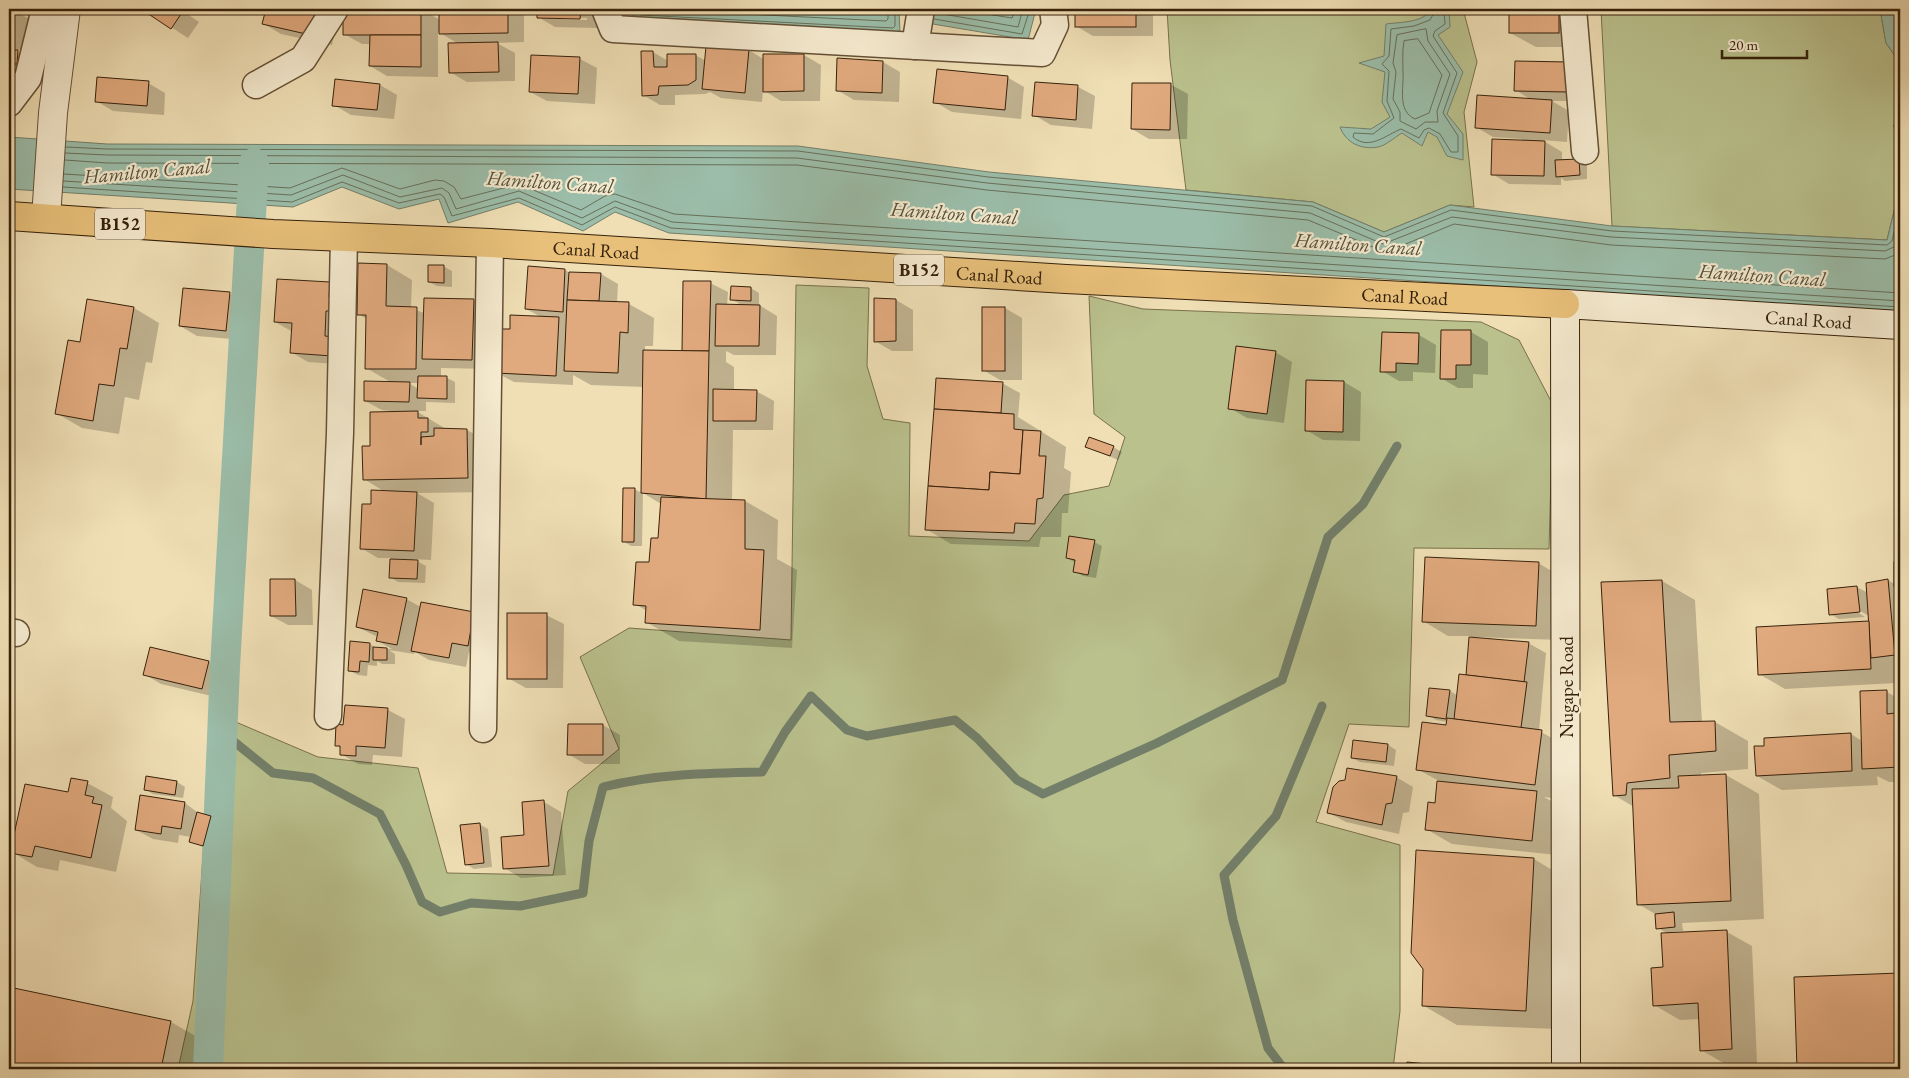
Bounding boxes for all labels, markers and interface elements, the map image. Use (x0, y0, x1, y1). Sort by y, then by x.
scale bar (1722, 28, 1806, 60)
text: 20 m (1729, 35, 1758, 54)
water label: Hamilton Canal (82, 152, 213, 190)
water label: Hamilton Canal (485, 165, 616, 199)
water label: Hamilton Canal (889, 196, 1020, 230)
road number: B152 (95, 208, 145, 240)
water label: Hamilton Canal (1293, 227, 1424, 261)
street label: Canal Road (552, 235, 640, 265)
road number: B152 (894, 254, 944, 286)
water label: Hamilton Canal (1697, 258, 1828, 292)
street label: Canal Road (955, 260, 1044, 291)
street label: Canal Road (1361, 282, 1449, 311)
street label: Canal Road (1764, 305, 1853, 335)
street label: Nugape Road (1554, 636, 1579, 738)

